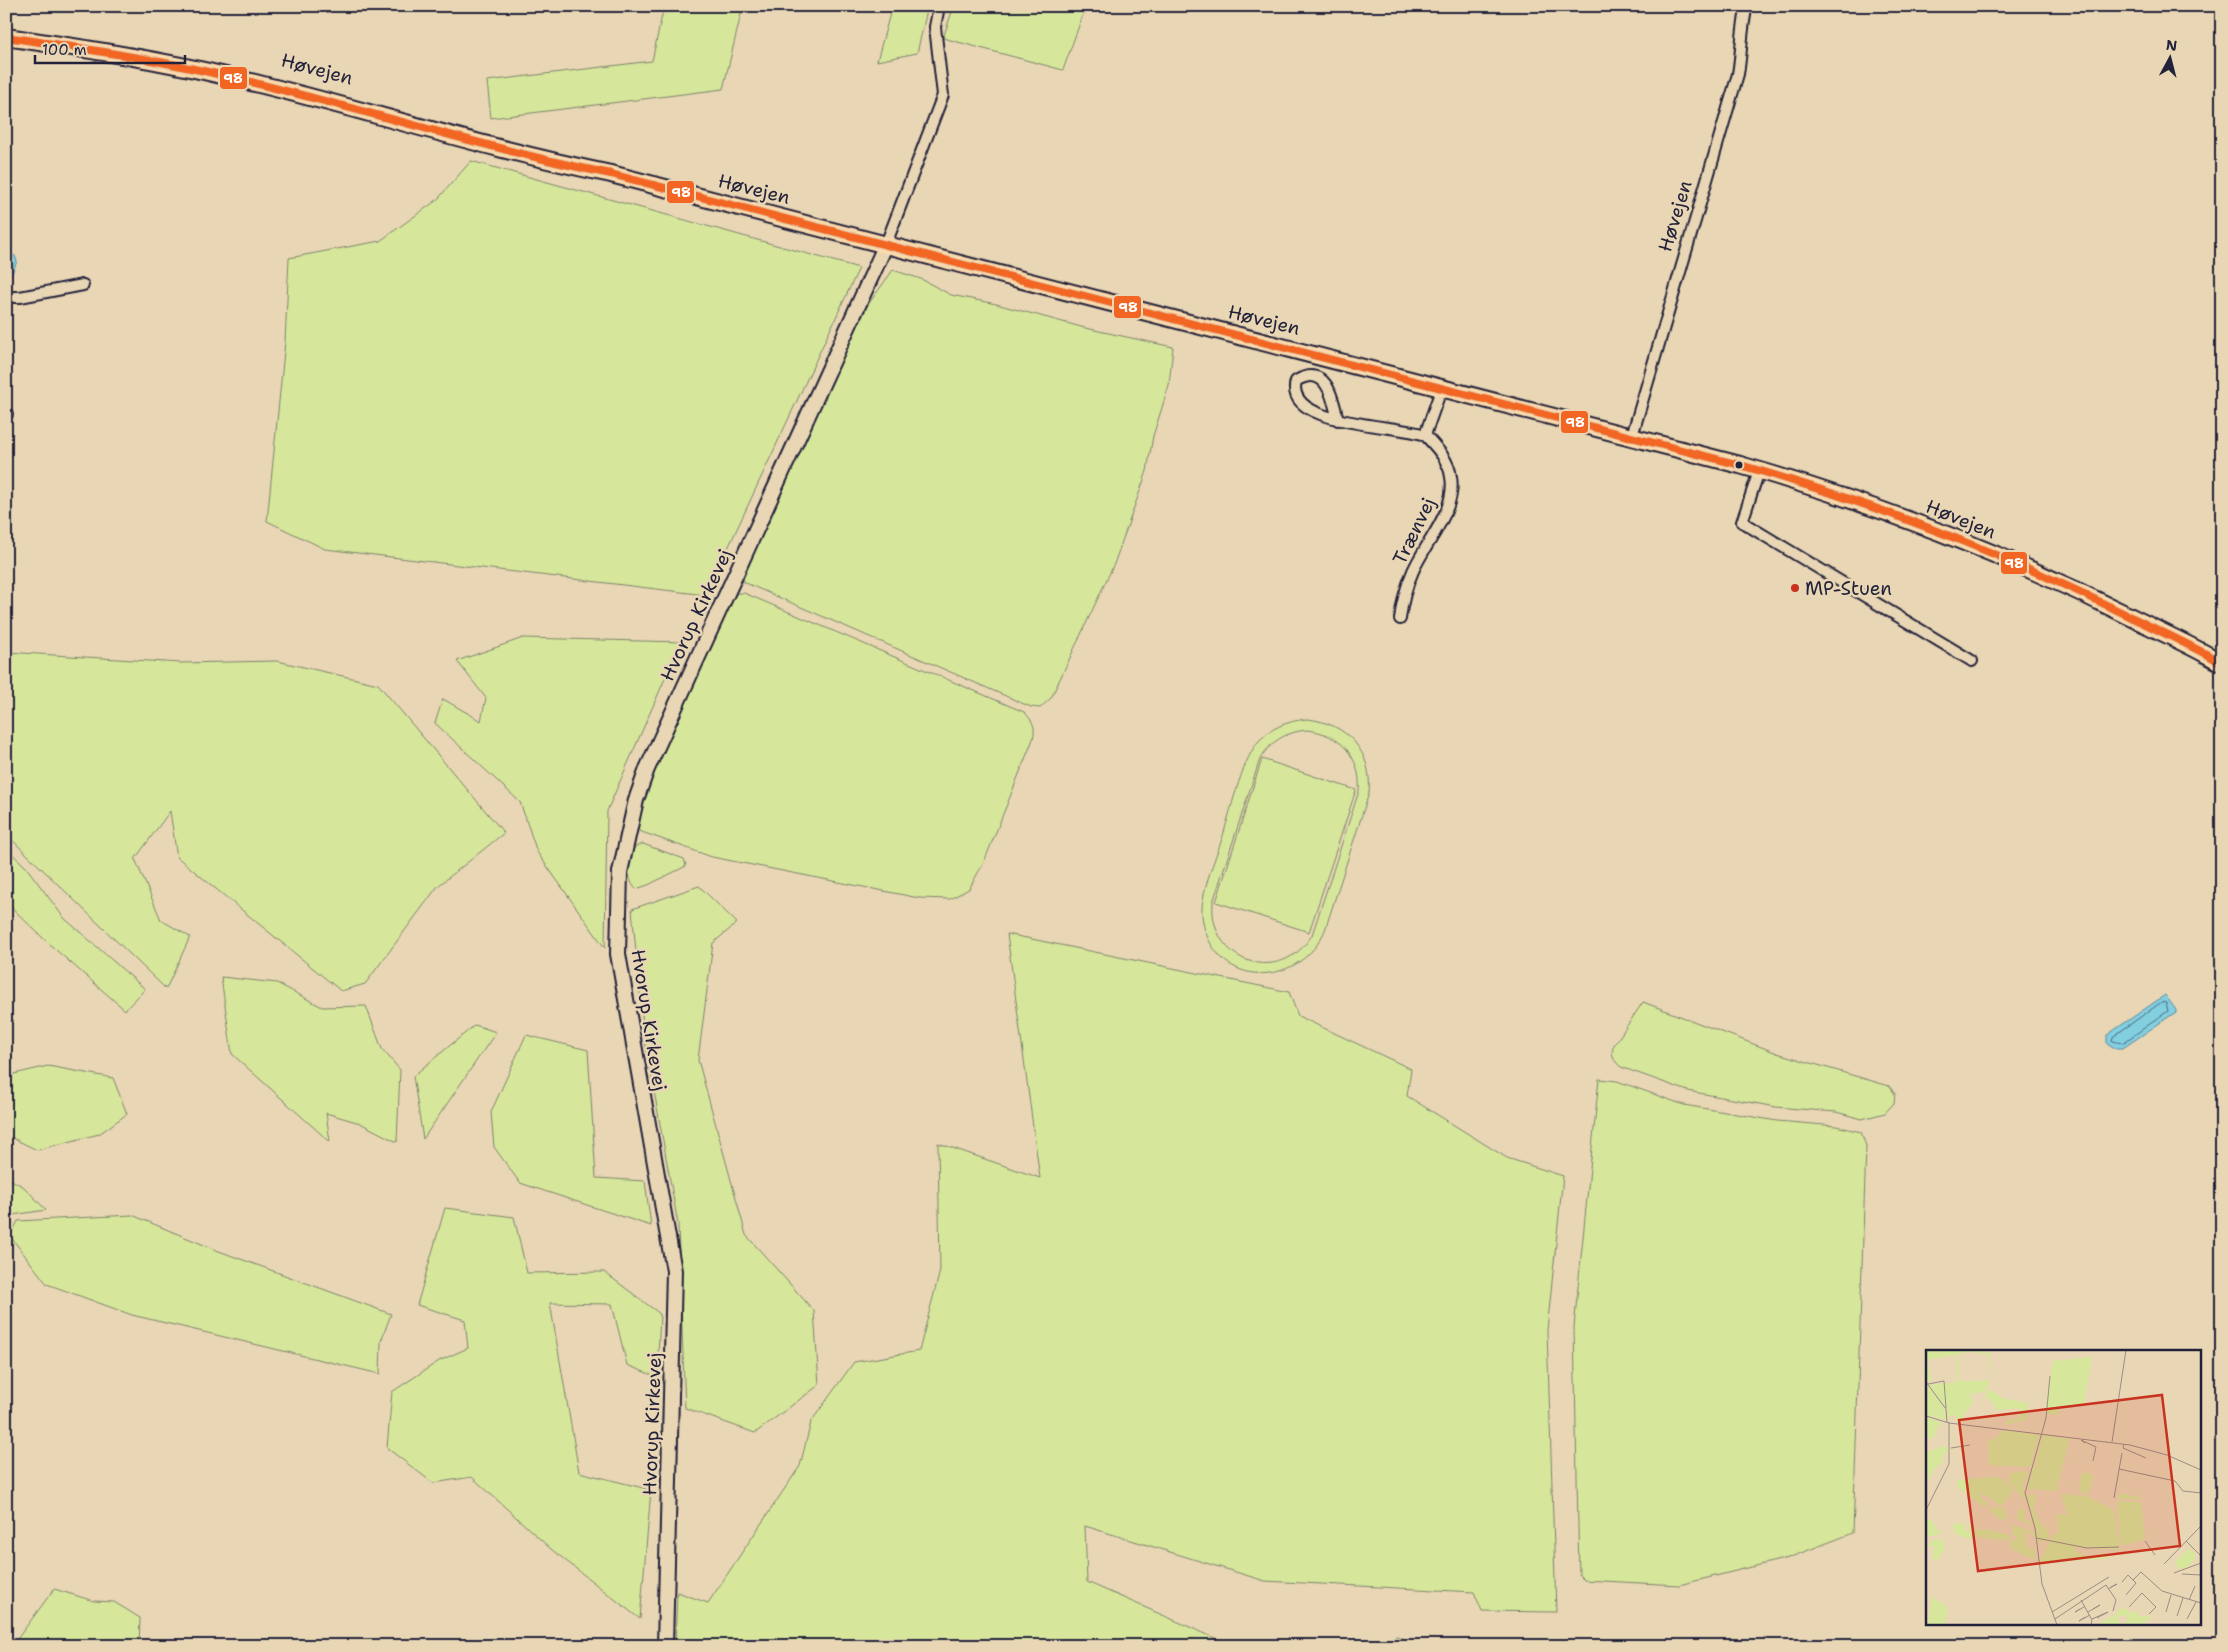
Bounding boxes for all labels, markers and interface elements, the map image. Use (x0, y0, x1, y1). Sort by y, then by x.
scale bar (35, 32, 185, 64)
north arrow (2146, 32, 2196, 82)
text: N (2165, 35, 2178, 55)
text: 100 m (42, 40, 87, 60)
street label: Høvejen (278, 47, 356, 91)
line badge: 98 (219, 66, 248, 90)
text: 98 (223, 69, 243, 87)
street label: Høvejen (715, 168, 793, 210)
street label: Høvejen (1652, 177, 1698, 255)
line badge: 98 (666, 180, 695, 204)
text: 98 (671, 183, 691, 201)
line badge: 98 (1113, 295, 1142, 319)
text: 98 (1118, 298, 1138, 316)
street label: Høvejen (1225, 299, 1303, 341)
line badge: 98 (1560, 410, 1589, 434)
text: 98 (1565, 413, 1585, 431)
unlabelled marker (1734, 460, 1744, 470)
street label: Trænvej (1387, 493, 1441, 569)
street label: Høvejen (1922, 494, 2000, 544)
street label: Hvorup Kirkevej (654, 545, 738, 685)
line badge: 98 (2000, 551, 2028, 575)
text: 98 (2004, 554, 2024, 572)
place label: MP-Stuen (1805, 576, 1892, 601)
marker: MP-Stuen (1789, 582, 1801, 594)
street label: Hvorup Kirkevej (625, 947, 673, 1093)
inset map (1926, 1350, 2200, 1624)
street label: Hvorup Kirkevej (637, 1352, 667, 1496)

